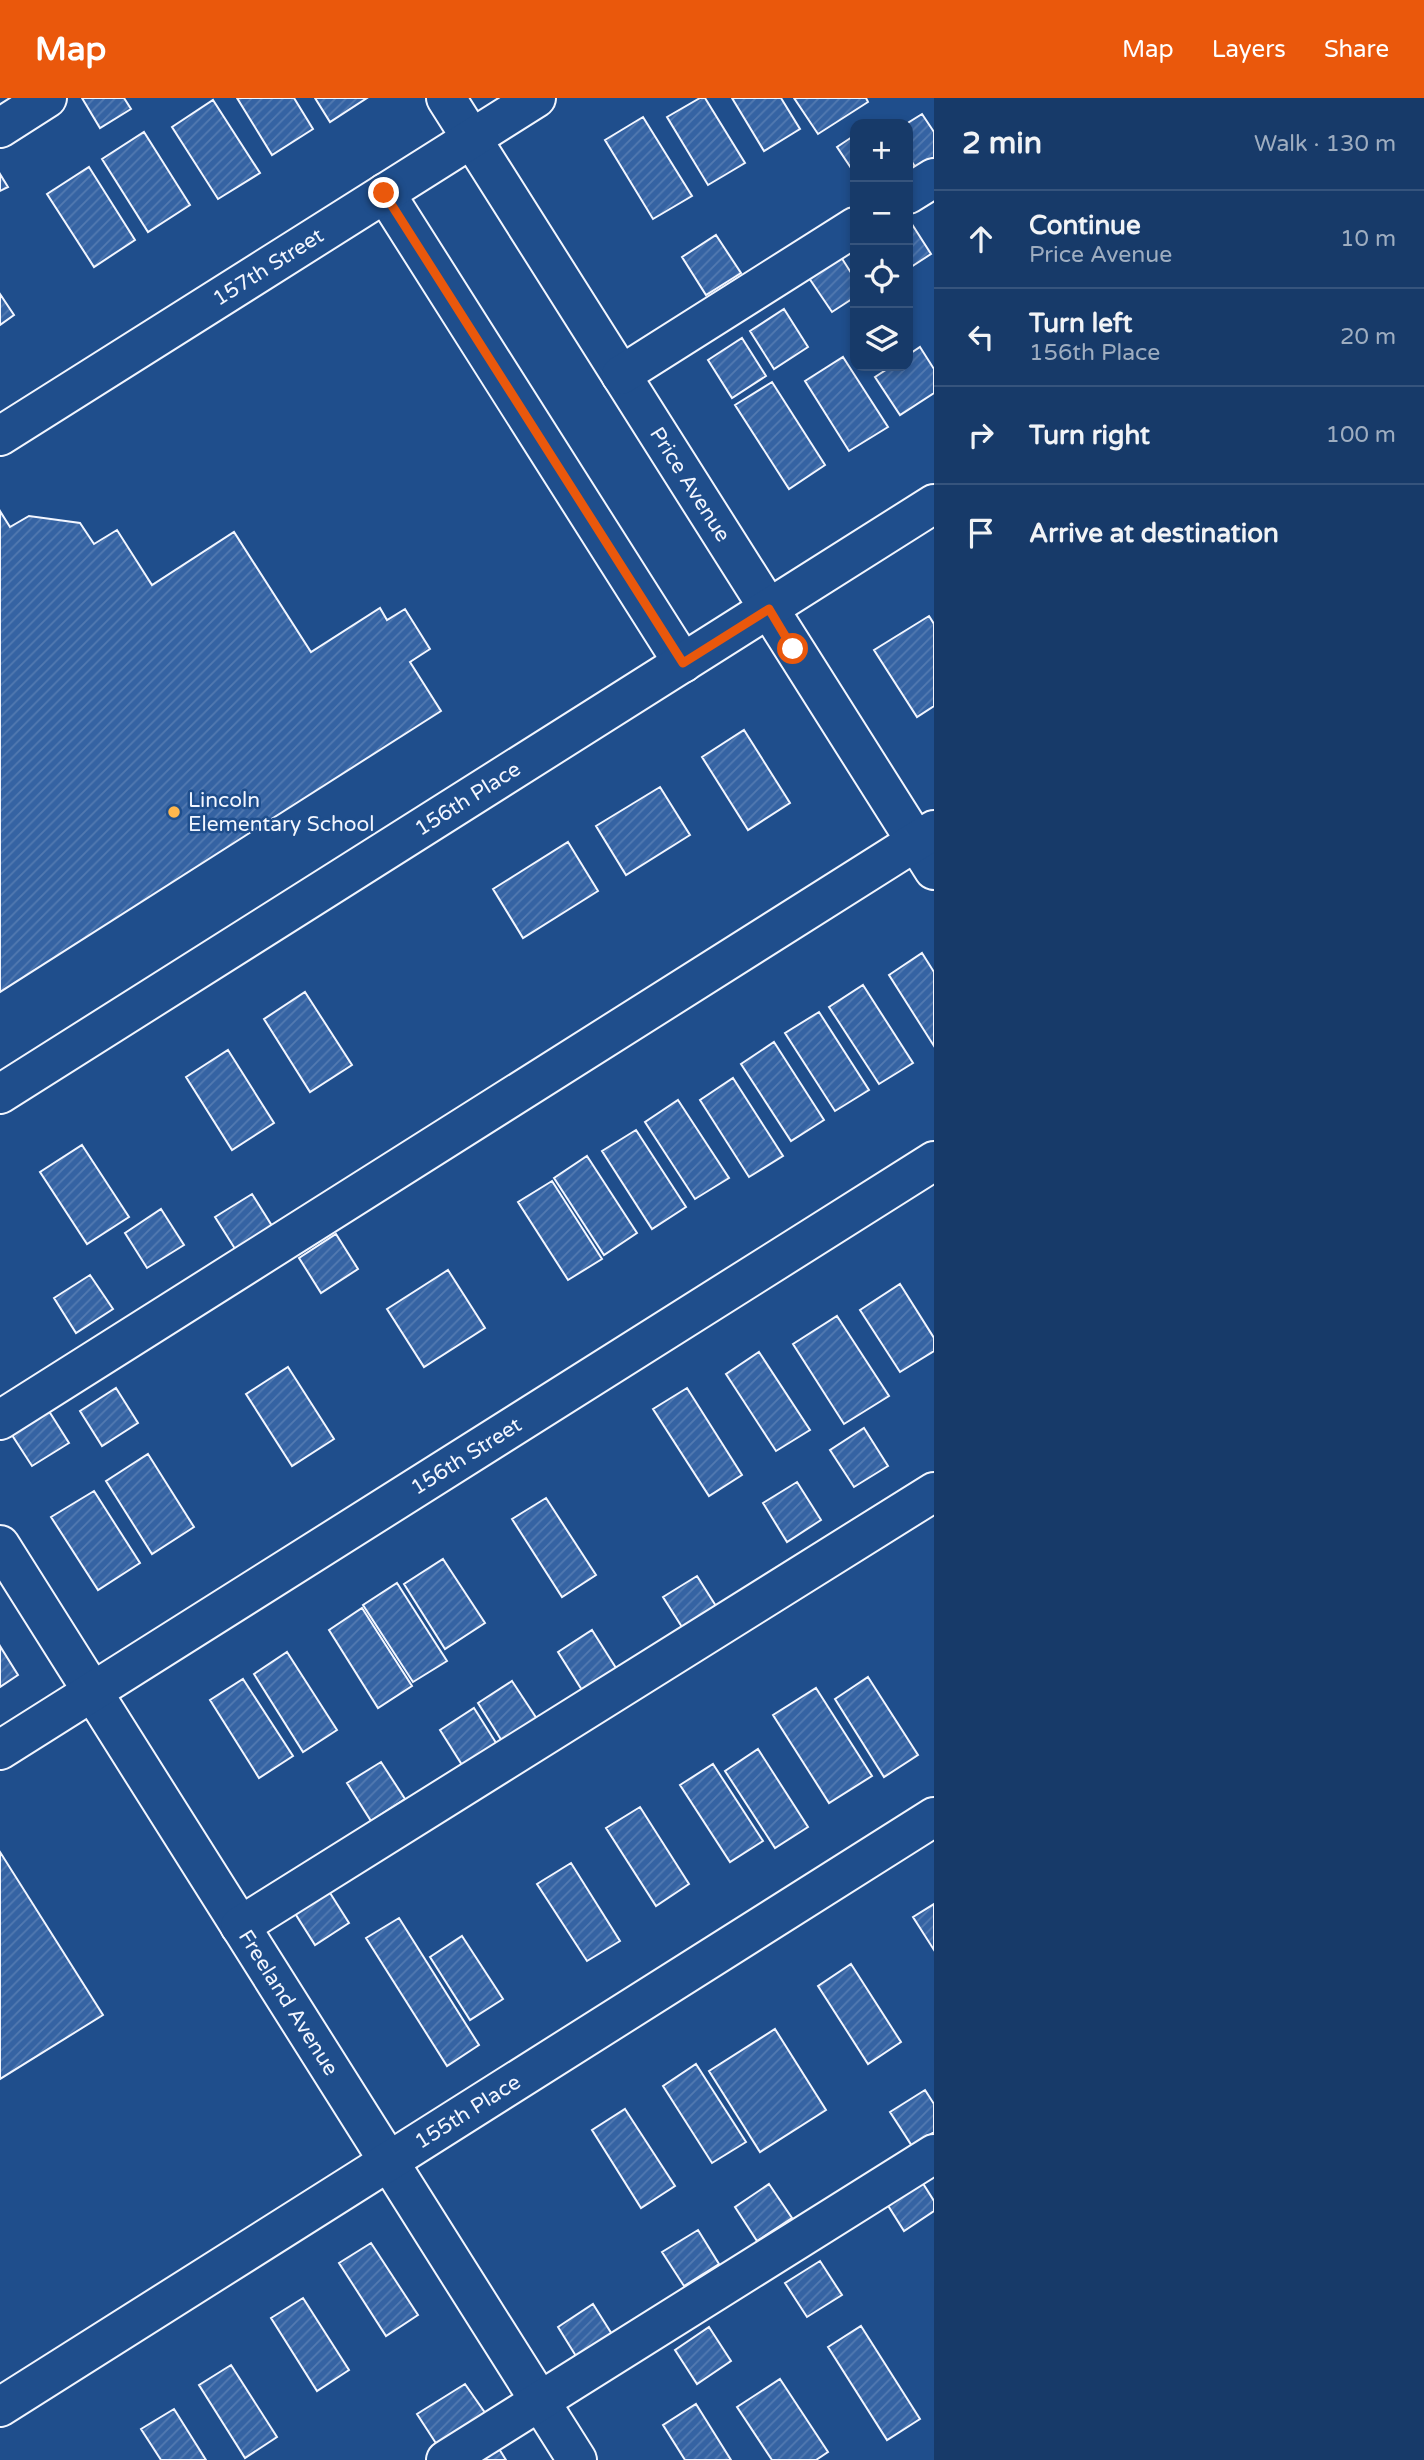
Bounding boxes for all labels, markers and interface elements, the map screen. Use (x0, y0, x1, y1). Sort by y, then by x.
text: Map (35, 30, 106, 69)
text: Map (1122, 35, 1174, 64)
text: Layers (1212, 35, 1286, 64)
text: Share (1324, 35, 1389, 64)
map controls (850, 119, 913, 371)
button: + (850, 119, 913, 182)
text: 2 min (962, 125, 1042, 162)
text: Walk · 130 m (1254, 130, 1396, 158)
route end (368, 177, 399, 208)
button: − (850, 182, 913, 245)
text: Continue (1029, 210, 1141, 241)
icon: ahead (962, 220, 1000, 258)
street label: 157th Street (208, 223, 328, 312)
text: 10 m (1340, 225, 1396, 253)
text: Price Avenue (1029, 241, 1172, 269)
button: locate (850, 245, 913, 308)
button: layers (850, 308, 913, 371)
text: Turn left (1029, 308, 1132, 339)
icon: left (962, 318, 1000, 356)
text: 20 m (1340, 323, 1396, 351)
text: 156th Place (1029, 339, 1160, 367)
icon: right (962, 416, 1000, 454)
text: Turn right (1029, 420, 1150, 451)
text: 100 m (1326, 421, 1396, 449)
street label: Price Avenue (644, 423, 735, 547)
icon: arrive (962, 514, 1000, 552)
text: Arrive at destination (1029, 518, 1279, 549)
route start (777, 633, 808, 664)
street label: 156th Place (410, 756, 525, 842)
place label: Lincoln Elementary School (188, 788, 375, 837)
marker: Lincoln Elementary School (166, 804, 182, 820)
street label: 156th Street (406, 1412, 526, 1501)
street label: Freeland Avenue (233, 1925, 343, 2080)
street label: 155th Place (410, 2069, 525, 2155)

